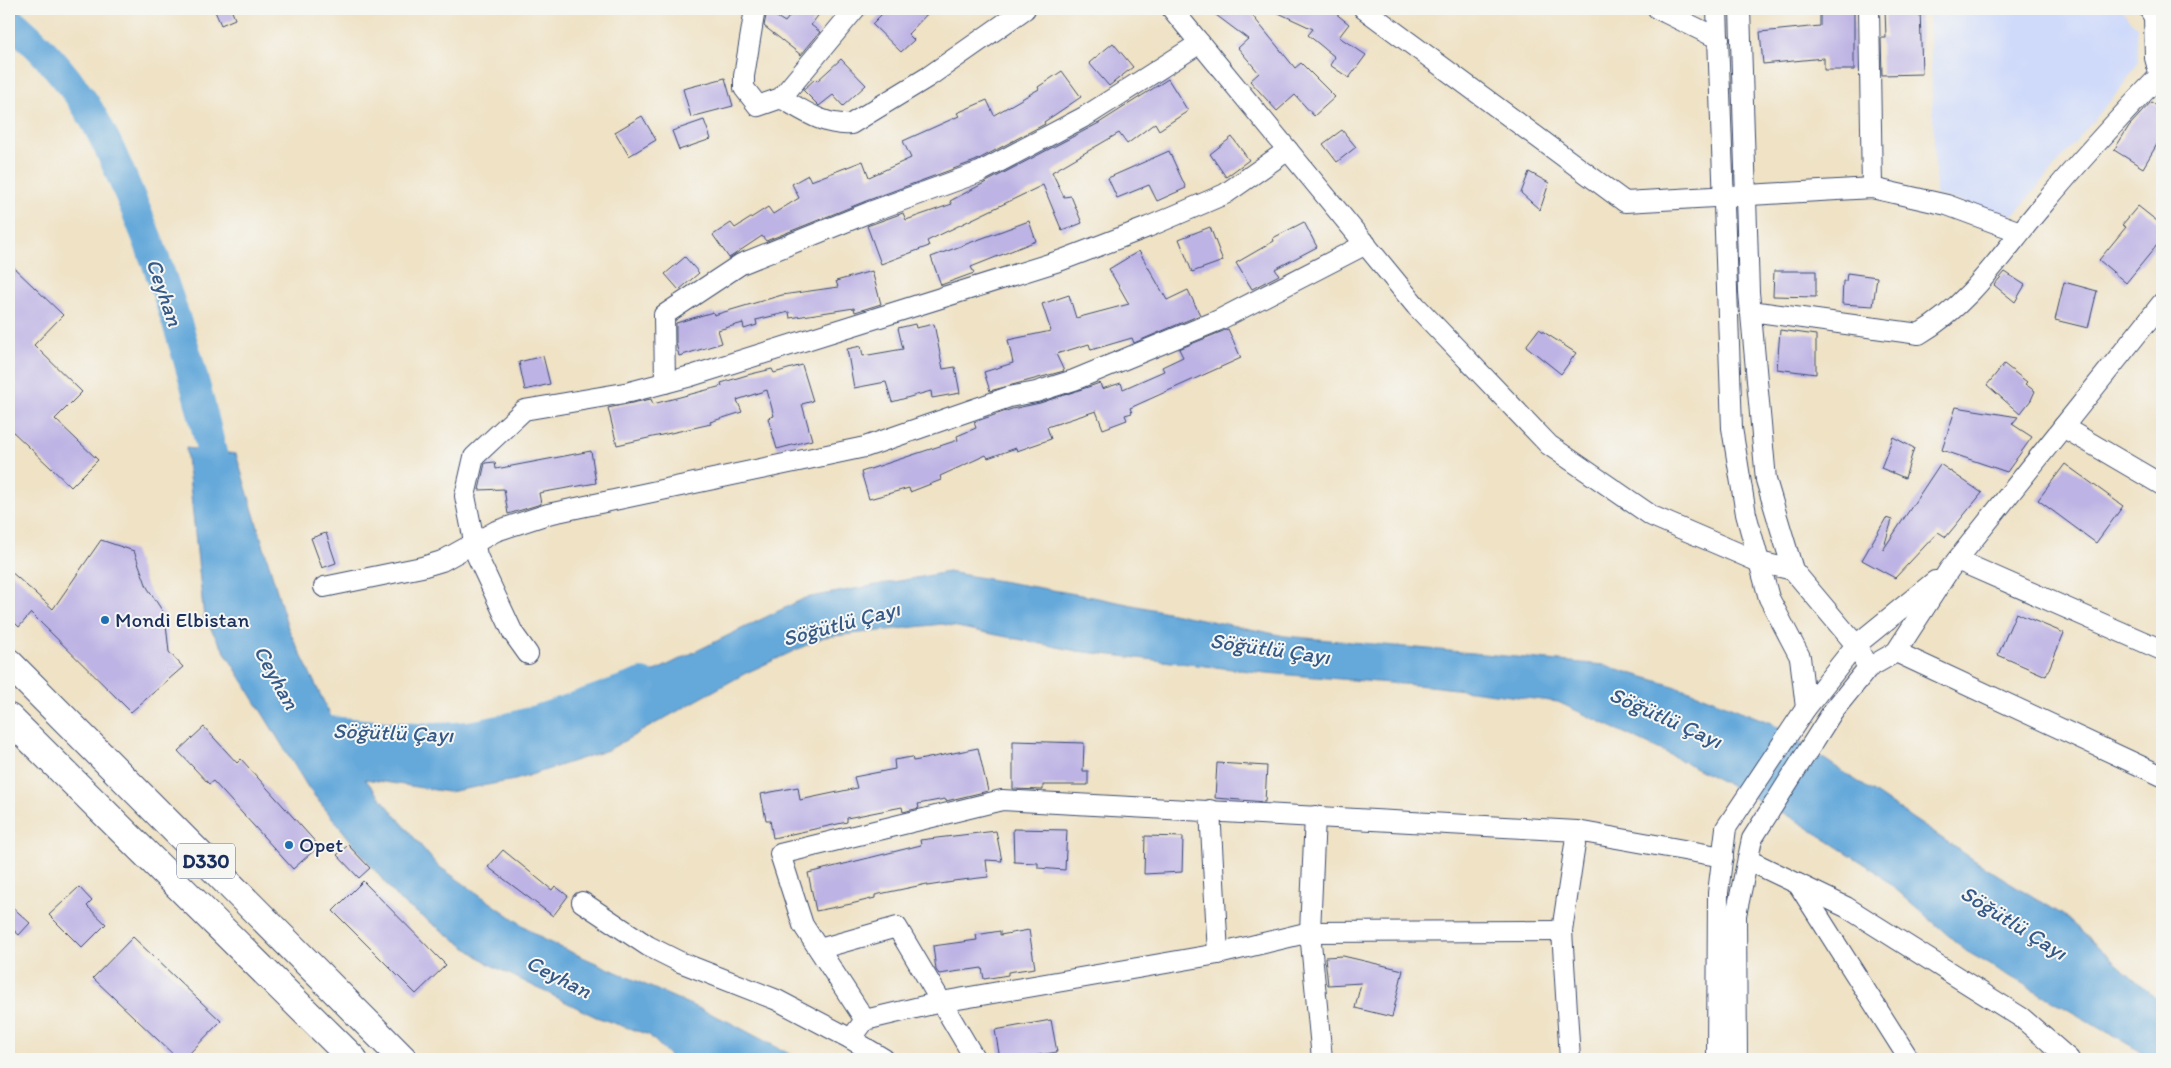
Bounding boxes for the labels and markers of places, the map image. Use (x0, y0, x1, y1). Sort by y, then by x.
place label: Mondi Elbistan (115, 607, 249, 632)
marker: Mondi Elbistan (99, 614, 111, 626)
place label: Opet (299, 832, 343, 857)
marker: Opet (283, 839, 295, 851)

